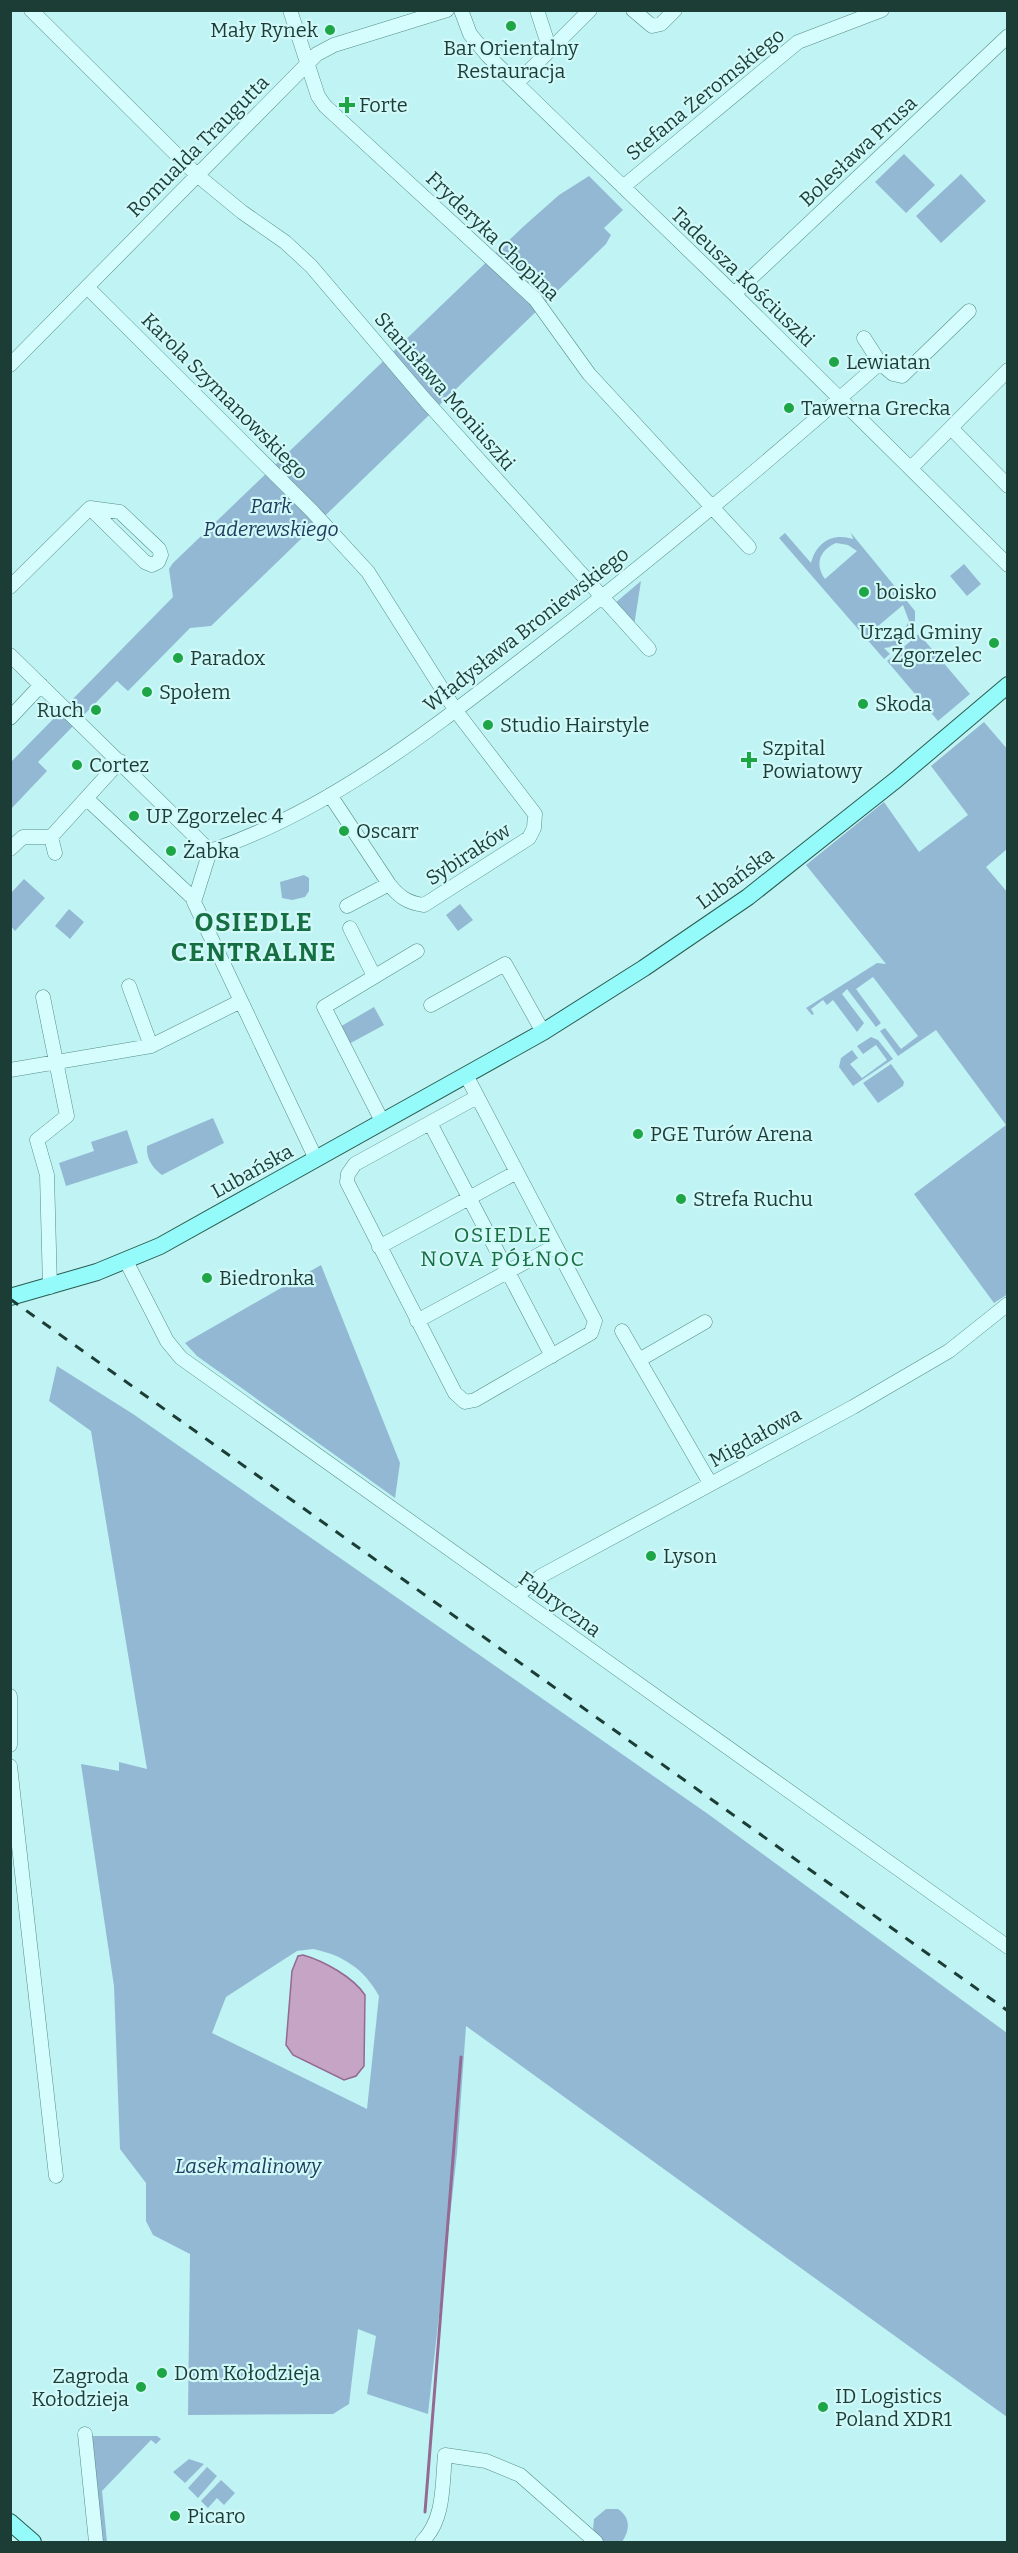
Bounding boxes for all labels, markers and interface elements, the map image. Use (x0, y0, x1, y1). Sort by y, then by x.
place label: Mały Rynek (210, 18, 319, 42)
marker: Bar Orientalny Restauracja (504, 19, 518, 33)
marker: Mały Rynek (323, 23, 337, 37)
street label: Stefana Żeromskiego (621, 23, 789, 165)
place label: Bar Orientalny Restauracja (443, 36, 579, 84)
street label: Romualda Traugutta (122, 70, 274, 222)
street label: Bolesława Prusa (794, 91, 922, 211)
place label: Forte (359, 93, 408, 117)
marker: Forte (340, 98, 354, 112)
street label: Fryderyka Chopina (421, 166, 565, 306)
street label: Tadeusza Kościuszki (666, 202, 820, 352)
street label: Stanisława Moniuszki (370, 307, 520, 475)
street label: Karola Szymanowskiego (137, 308, 313, 484)
place label: Lewiatan (846, 350, 931, 374)
marker: Lewiatan (827, 355, 841, 369)
place label: Tawerna Grecka (801, 396, 950, 420)
marker: Tawerna Grecka (782, 401, 796, 415)
park label: Park Paderewskiego (203, 494, 339, 541)
street label: Władysława Broniewskiego (419, 541, 633, 717)
place label: boisko (876, 580, 937, 604)
marker: boisko (857, 585, 871, 599)
place label: Urząd Gminy Zgorzelec (859, 620, 982, 667)
marker: Urząd Gminy Zgorzelec (987, 636, 1001, 650)
place label: Paradox (190, 646, 265, 670)
marker: Paradox (171, 651, 185, 665)
place label: Społem (159, 680, 231, 704)
marker: Społem (140, 685, 154, 699)
place label: Skoda (875, 692, 932, 716)
marker: Skoda (856, 697, 870, 711)
place label: Ruch (36, 698, 85, 722)
marker: Ruch (89, 703, 103, 717)
place label: Studio Hairstyle (500, 713, 649, 737)
marker: Studio Hairstyle (481, 718, 495, 732)
place label: Szpital Powiatowy (762, 736, 863, 783)
marker: Szpital Powiatowy (740, 751, 758, 769)
place label: Cortez (89, 753, 149, 777)
marker: Cortez (70, 758, 84, 772)
place label: UP Zgorzelec 4 (146, 804, 284, 828)
marker: UP Zgorzelec 4 (127, 809, 141, 823)
street label: Sybiraków (421, 817, 516, 890)
place label: Oscarr (356, 819, 419, 843)
marker: Oscarr (337, 824, 351, 838)
place label: Żabka (183, 839, 240, 863)
street label: Lubańska (692, 842, 778, 914)
marker: Żabka (164, 844, 178, 858)
district label: OSIEDLE CENTRALNE (171, 907, 337, 968)
place label: PGE Turów Arena (650, 1122, 813, 1146)
marker: PGE Turów Arena (631, 1127, 645, 1141)
street label: Lubańska (207, 1139, 297, 1203)
place label: Strefa Ruchu (693, 1187, 813, 1211)
marker: Strefa Ruchu (674, 1192, 688, 1206)
district label: OSIEDLE NOVA PÓŁNOC (420, 1222, 586, 1272)
place label: Biedronka (219, 1266, 315, 1290)
marker: Biedronka (200, 1271, 214, 1285)
street label: Migdałowa (705, 1402, 805, 1472)
place label: Lyson (663, 1544, 717, 1568)
marker: Lyson (644, 1549, 658, 1563)
street label: Fabryczna (514, 1566, 606, 1642)
park label: Lasek malinowy (175, 2154, 323, 2178)
place label: Dom Kołodzieja (174, 2361, 320, 2386)
place label: Zagroda Kołodzieja (32, 2364, 129, 2412)
marker: Dom Kołodzieja (155, 2366, 169, 2380)
marker: Zagroda Kołodzieja (134, 2380, 148, 2394)
place label: ID Logistics Poland XDR1 (835, 2384, 952, 2431)
marker: ID Logistics Poland XDR1 (816, 2400, 830, 2414)
place label: Picaro (187, 2504, 245, 2528)
marker: Picaro (168, 2509, 182, 2523)

